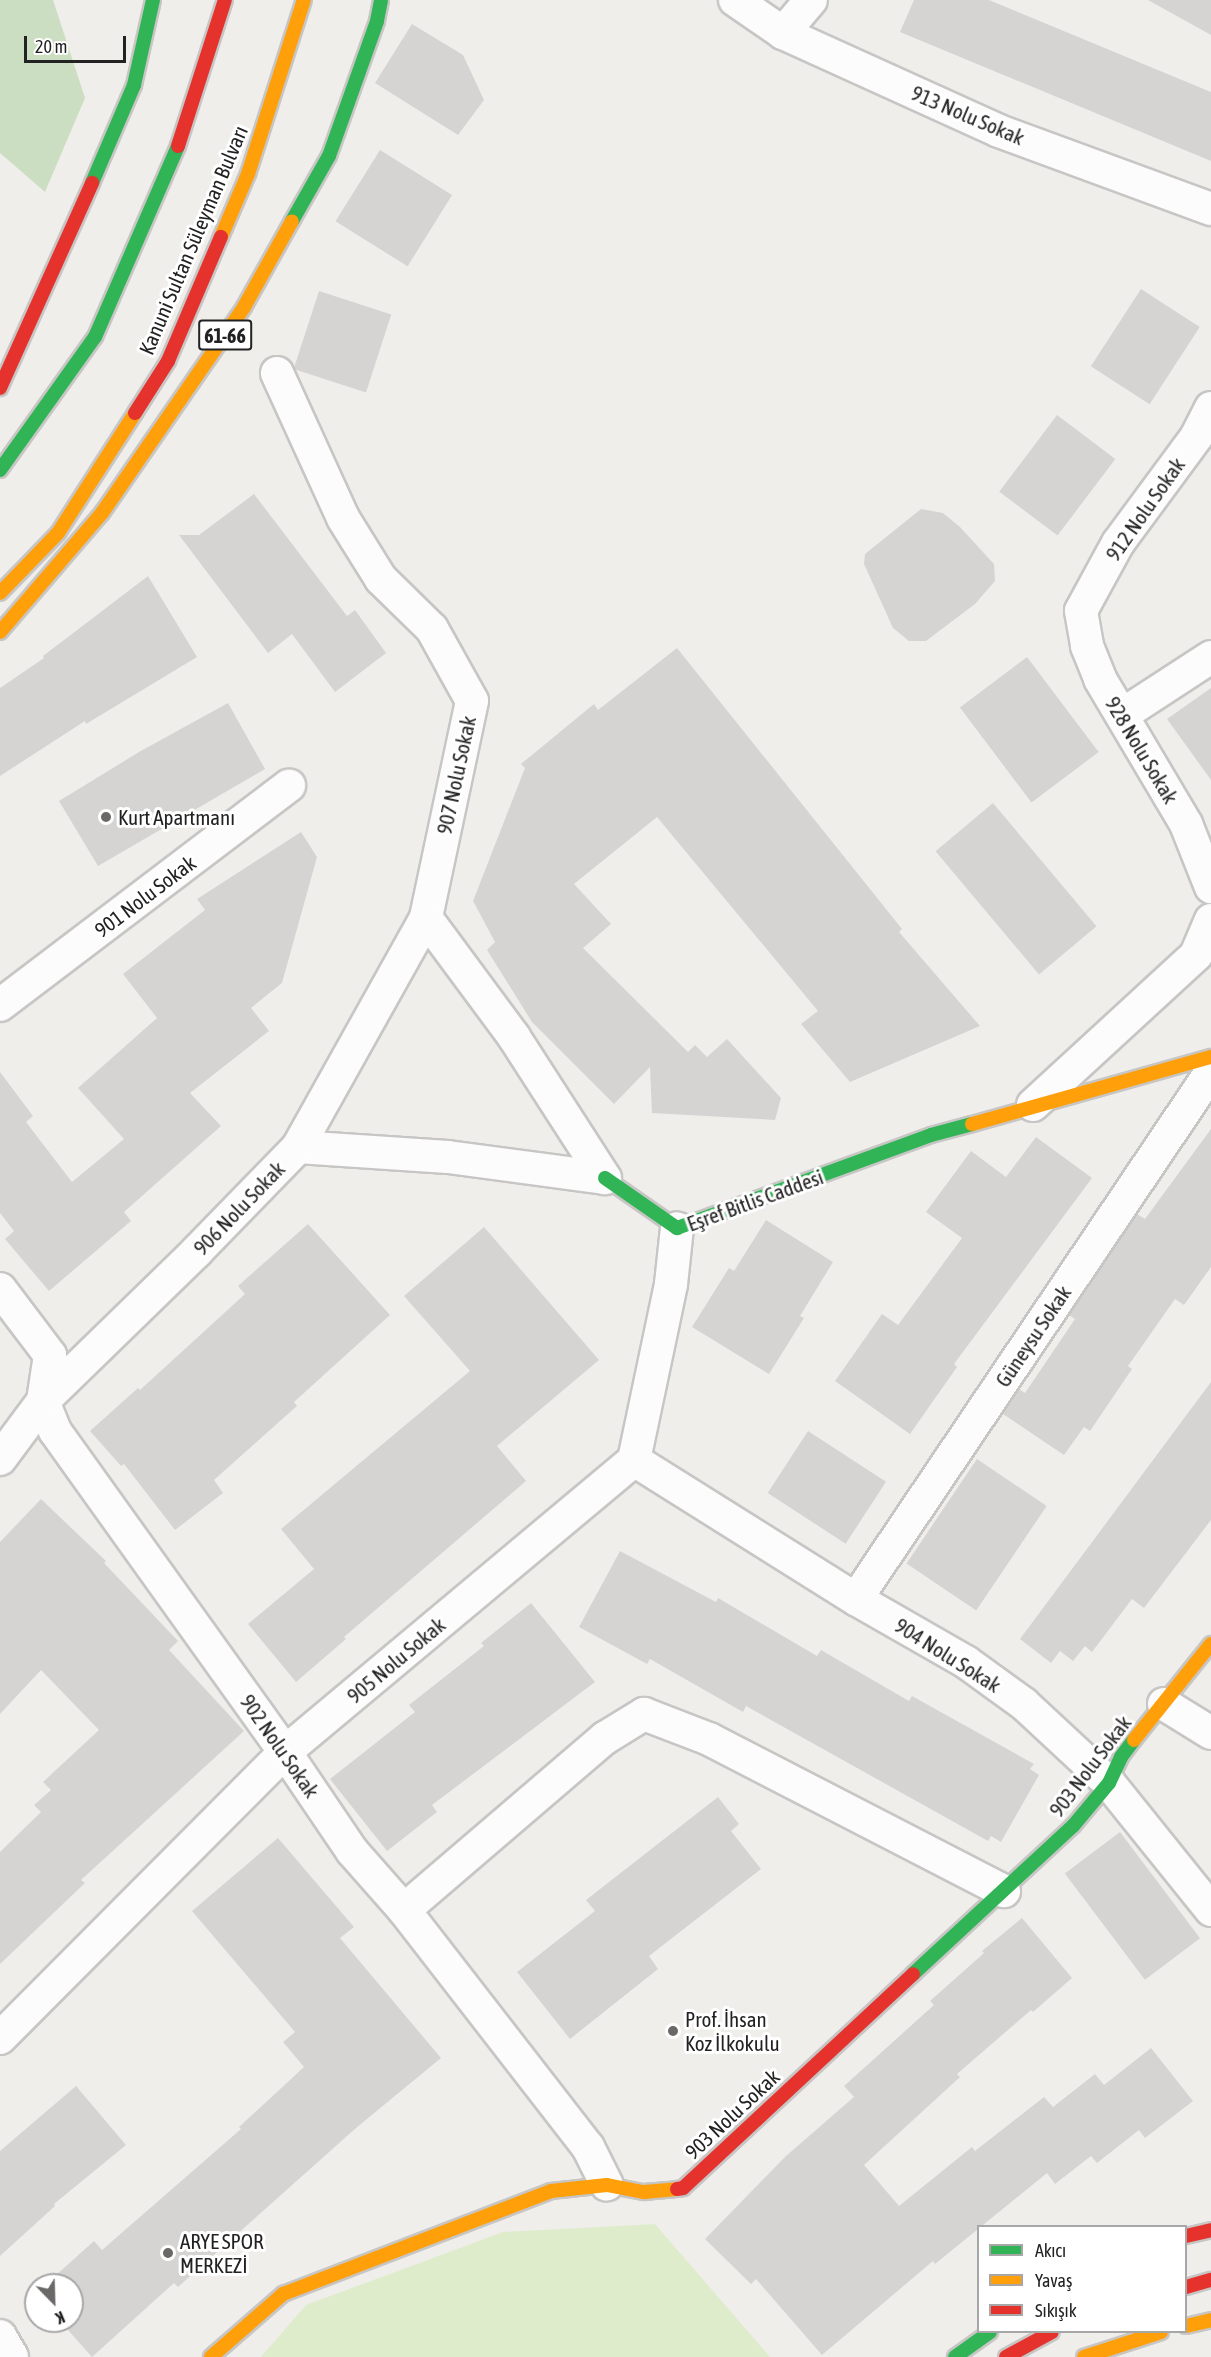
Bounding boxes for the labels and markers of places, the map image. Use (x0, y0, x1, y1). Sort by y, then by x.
place label: Kurt Apartmanı (118, 804, 235, 830)
marker: Kurt Apartmanı (99, 810, 113, 824)
place label: Prof. İhsan Koz İlkokulu (685, 2006, 780, 2056)
marker: Prof. İhsan Koz İlkokulu (666, 2024, 680, 2038)
place label: ARYE SPOR MERKEZİ (180, 2228, 264, 2278)
marker: ARYE SPOR MERKEZİ (161, 2246, 175, 2260)

